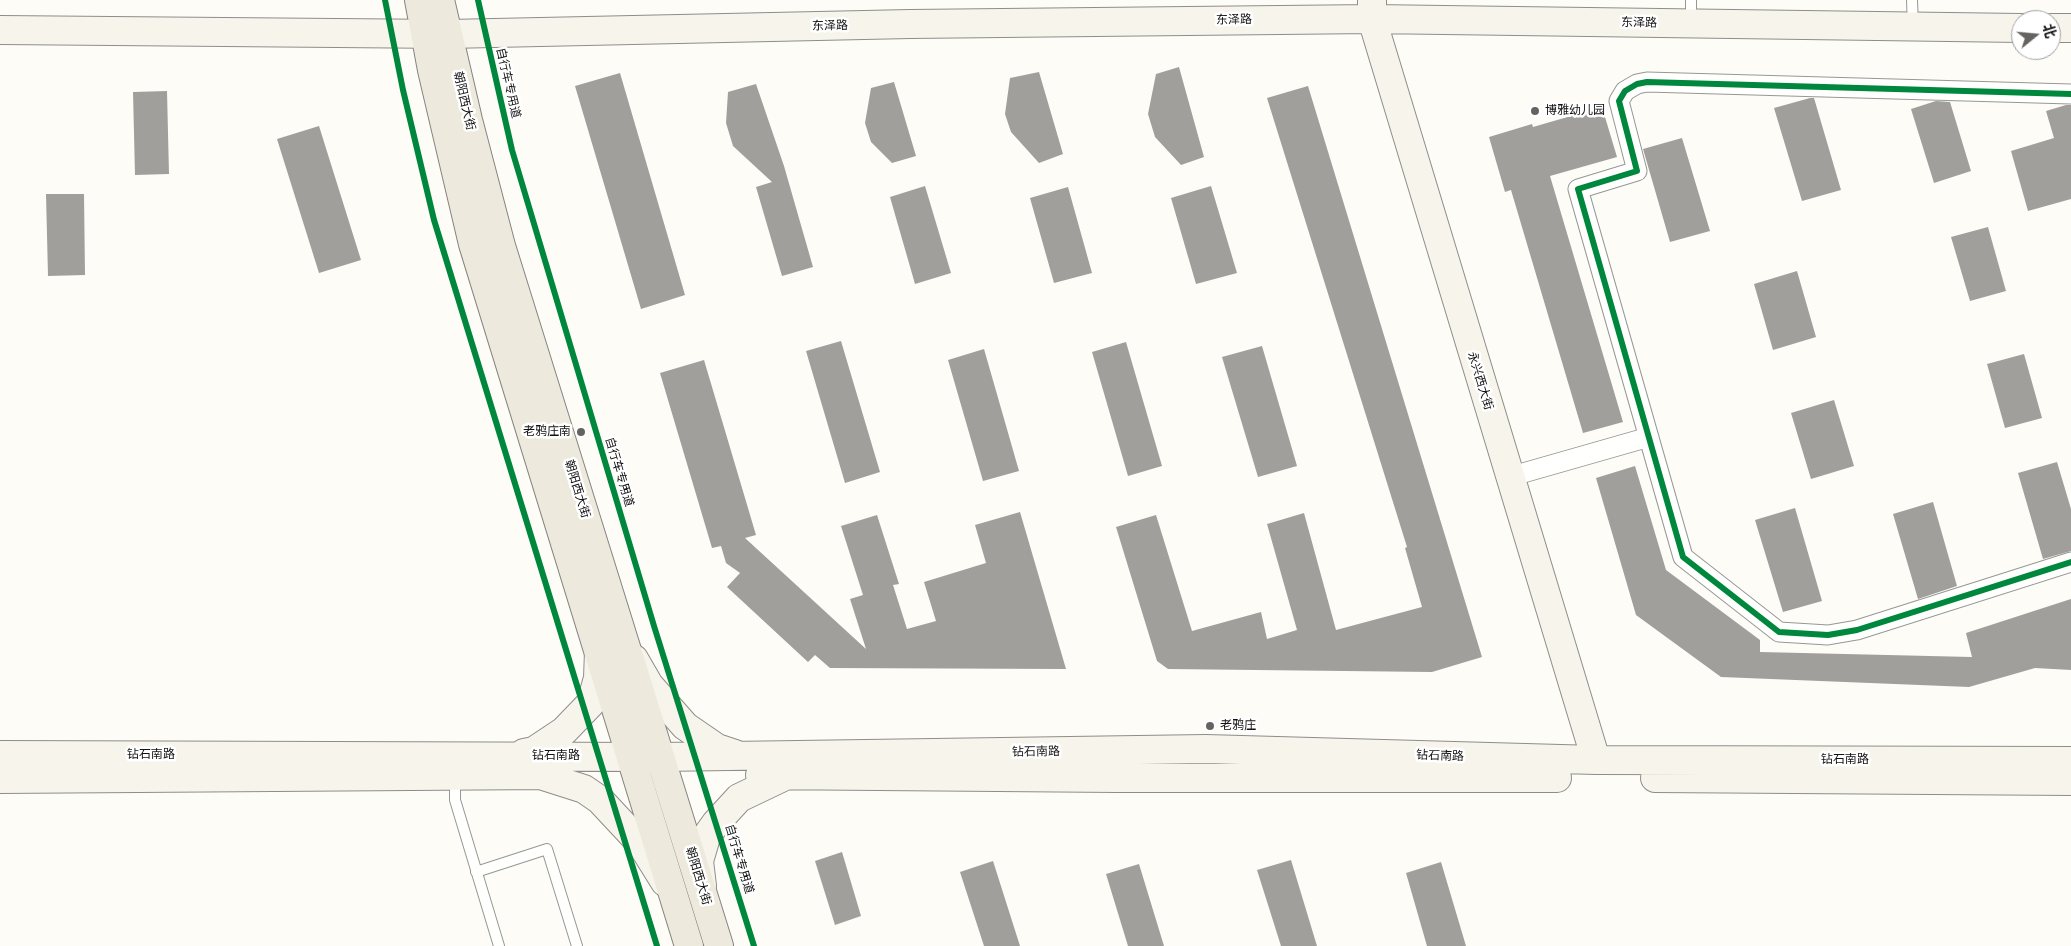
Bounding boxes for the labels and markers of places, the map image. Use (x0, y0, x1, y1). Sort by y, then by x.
place label: 博雅幼儿园 (1545, 104, 1605, 118)
marker: 博雅幼儿园 (1529, 105, 1541, 117)
place label: 老鸦庄南 (523, 425, 571, 439)
marker: 老鸦庄南 (575, 426, 587, 438)
place label: 老鸦庄 (1220, 719, 1256, 733)
marker: 老鸦庄 (1204, 720, 1216, 732)

